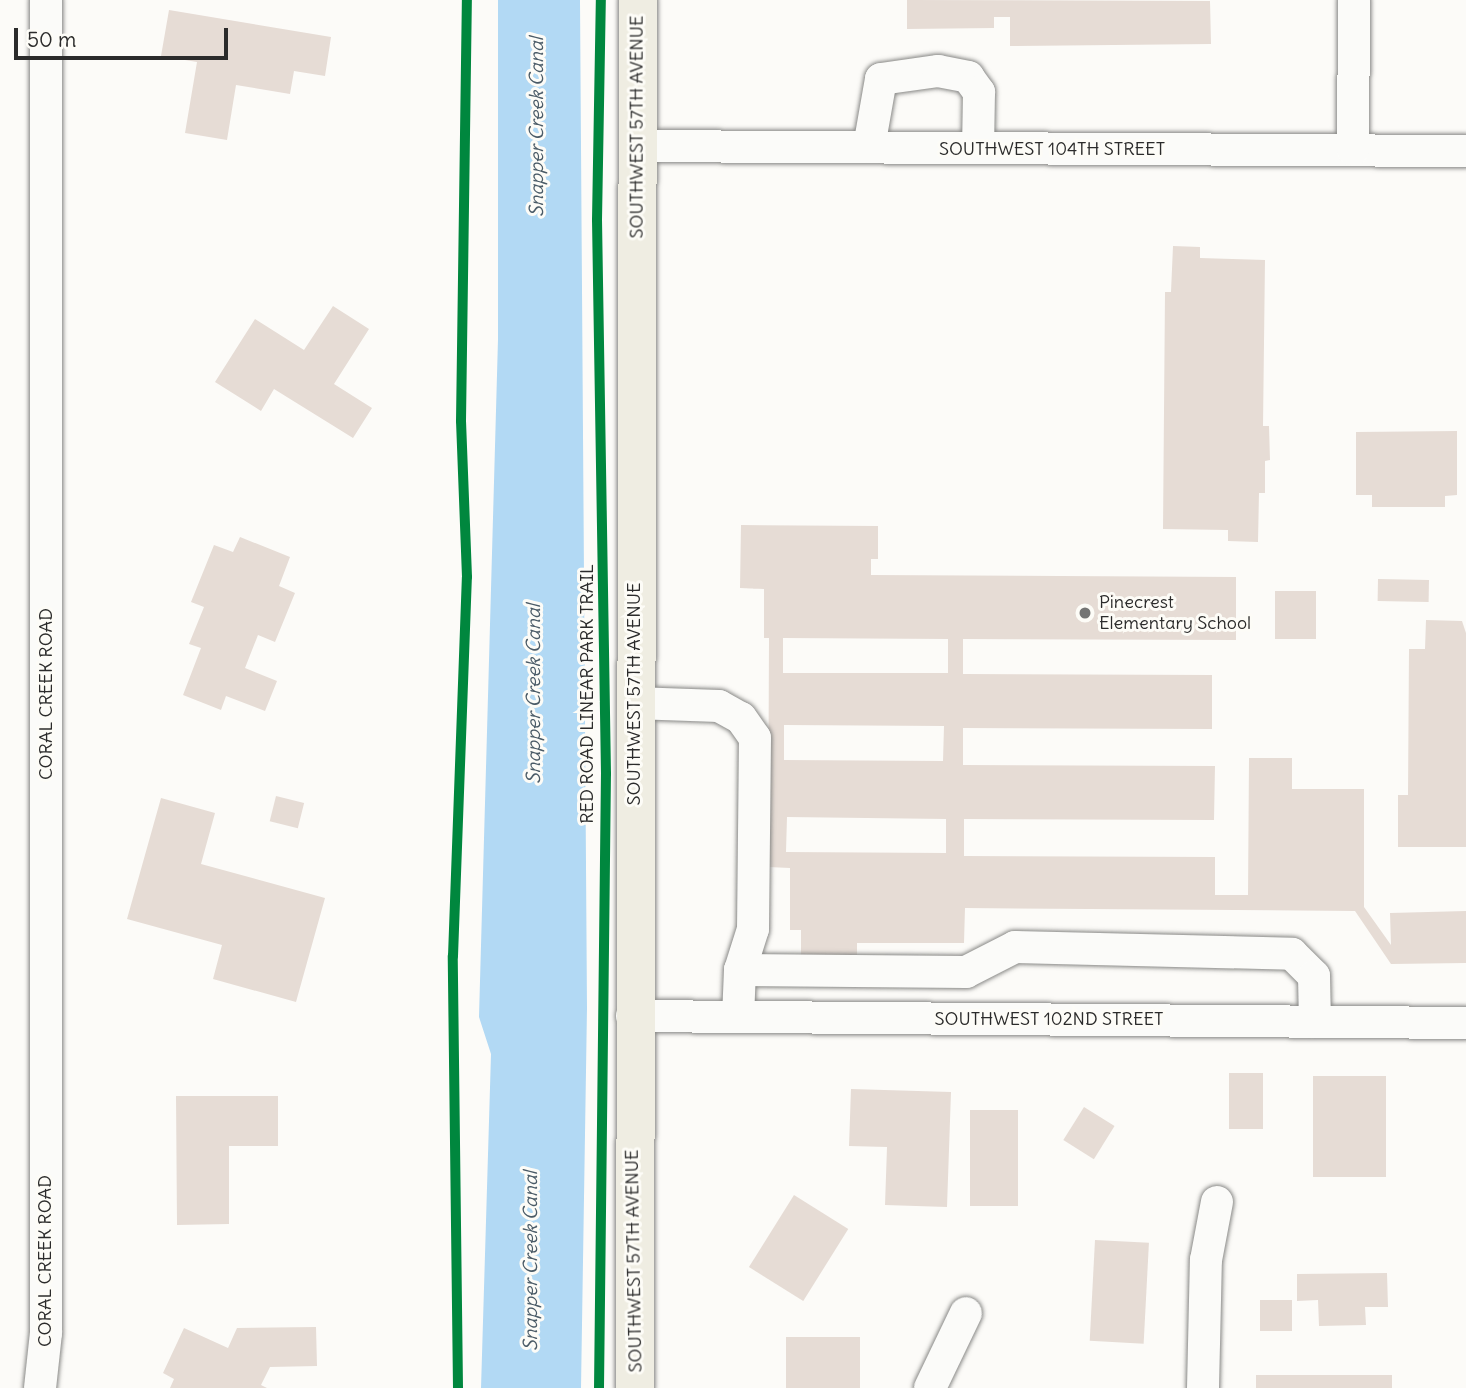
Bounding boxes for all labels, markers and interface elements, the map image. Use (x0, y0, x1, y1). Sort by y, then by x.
scale bar (18, 14, 231, 58)
street label: SOUTHWEST 57TH AVENUE (626, 15, 648, 239)
text: 50 m (27, 26, 76, 53)
water label: Snapper Creek Canal (526, 37, 548, 217)
street label: SOUTHWEST 104TH STREET (939, 138, 1165, 160)
street label: RED ROAD LINEAR PARK TRAIL (576, 564, 598, 824)
street label: SOUTHWEST 57TH AVENUE (623, 582, 645, 806)
place label: Pinecrest Elementary School (1099, 592, 1251, 634)
water label: Snapper Creek Canal (523, 604, 545, 784)
marker: Pinecrest Elementary School (1077, 605, 1093, 621)
street label: CORAL CREEK ROAD (35, 608, 57, 780)
street label: SOUTHWEST 102ND STREET (935, 1008, 1163, 1030)
street label: SOUTHWEST 57TH AVENUE (621, 1149, 647, 1373)
water label: Snapper Creek Canal (520, 1171, 542, 1351)
street label: CORAL CREEK ROAD (34, 1175, 56, 1347)

